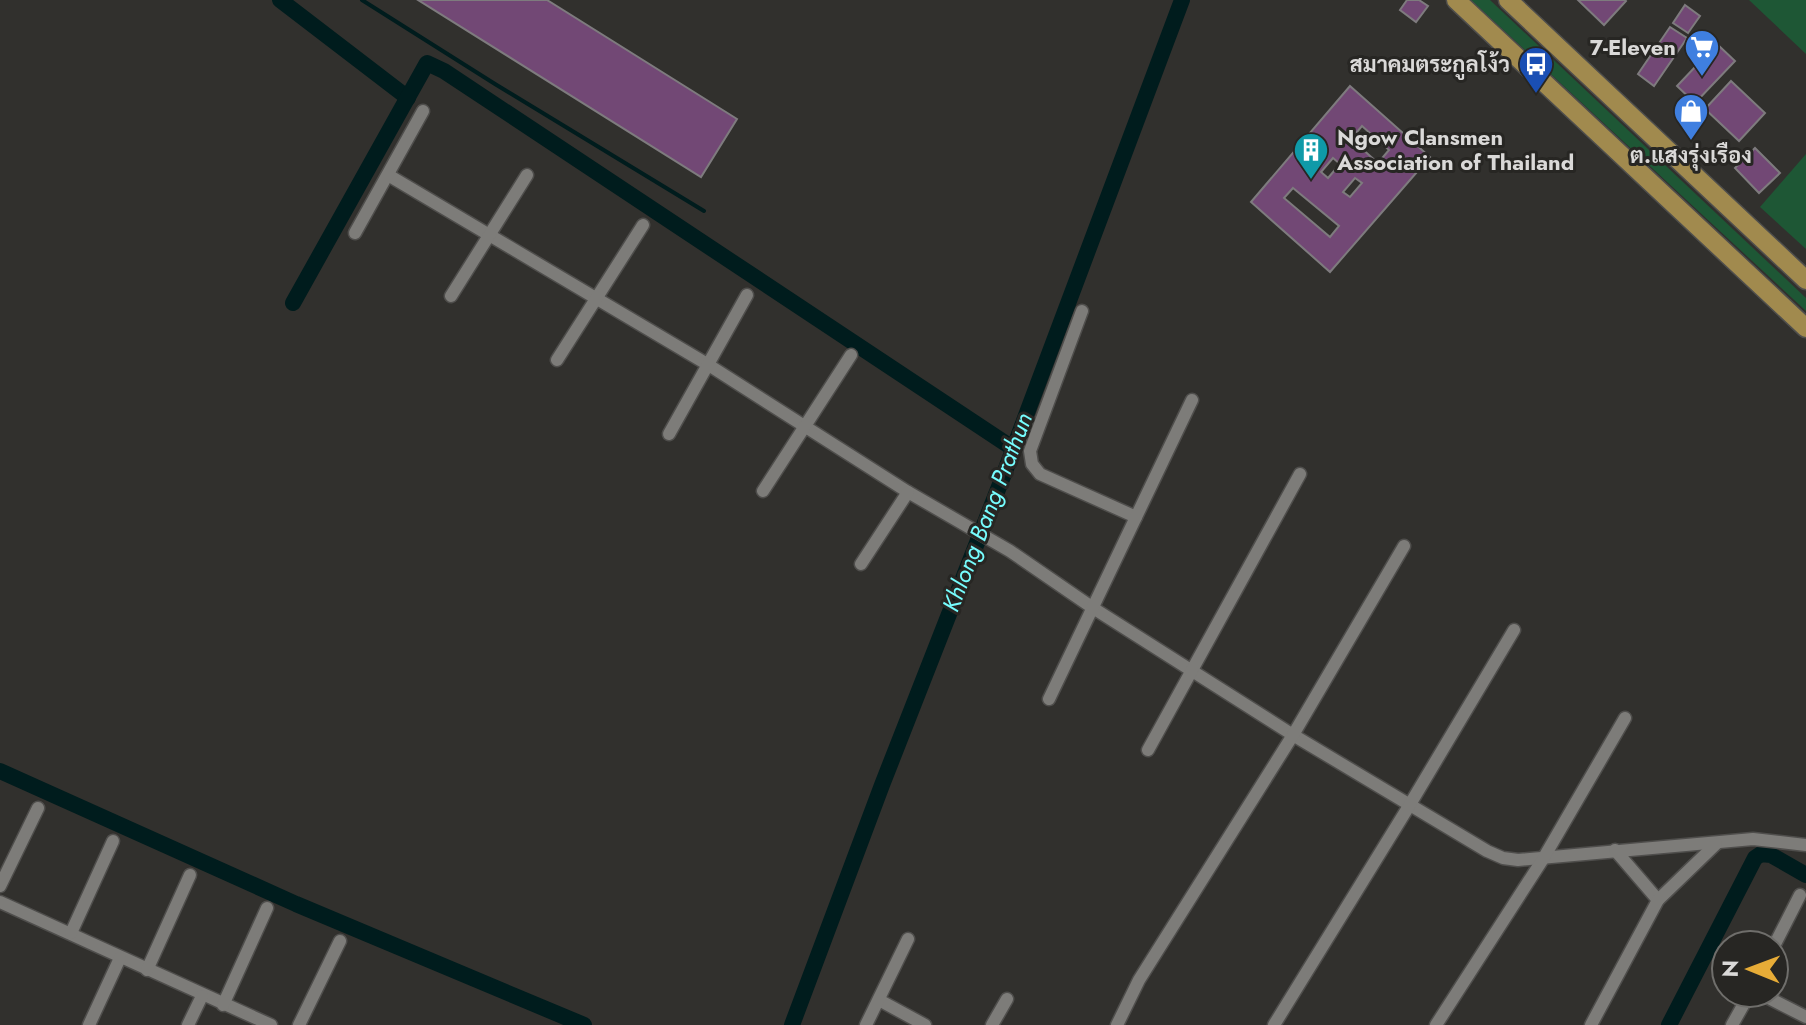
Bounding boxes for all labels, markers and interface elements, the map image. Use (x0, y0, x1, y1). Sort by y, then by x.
supermarket icon: 7-Eleven (1683, 28, 1721, 78)
place label: 7-Eleven (1590, 31, 1676, 63)
bus stop icon: สมาคมตระกูลโง้ว (1517, 45, 1555, 95)
place label: สมาคมตระกูลโง้ว (1350, 48, 1510, 80)
shop icon: ต.แสงรุ่งเรือง (1672, 92, 1710, 142)
place label: Ngow Clansmen Association of Thailand (1336, 121, 1574, 178)
building icon: Ngow Clansmen Association of Thailand (1292, 131, 1330, 181)
place label: ต.แสงรุ่งเรือง (1630, 139, 1752, 171)
water label: Khlong Bang Prathun (933, 407, 1041, 617)
north arrow (1710, 929, 1790, 1009)
text: N (1714, 960, 1746, 978)

